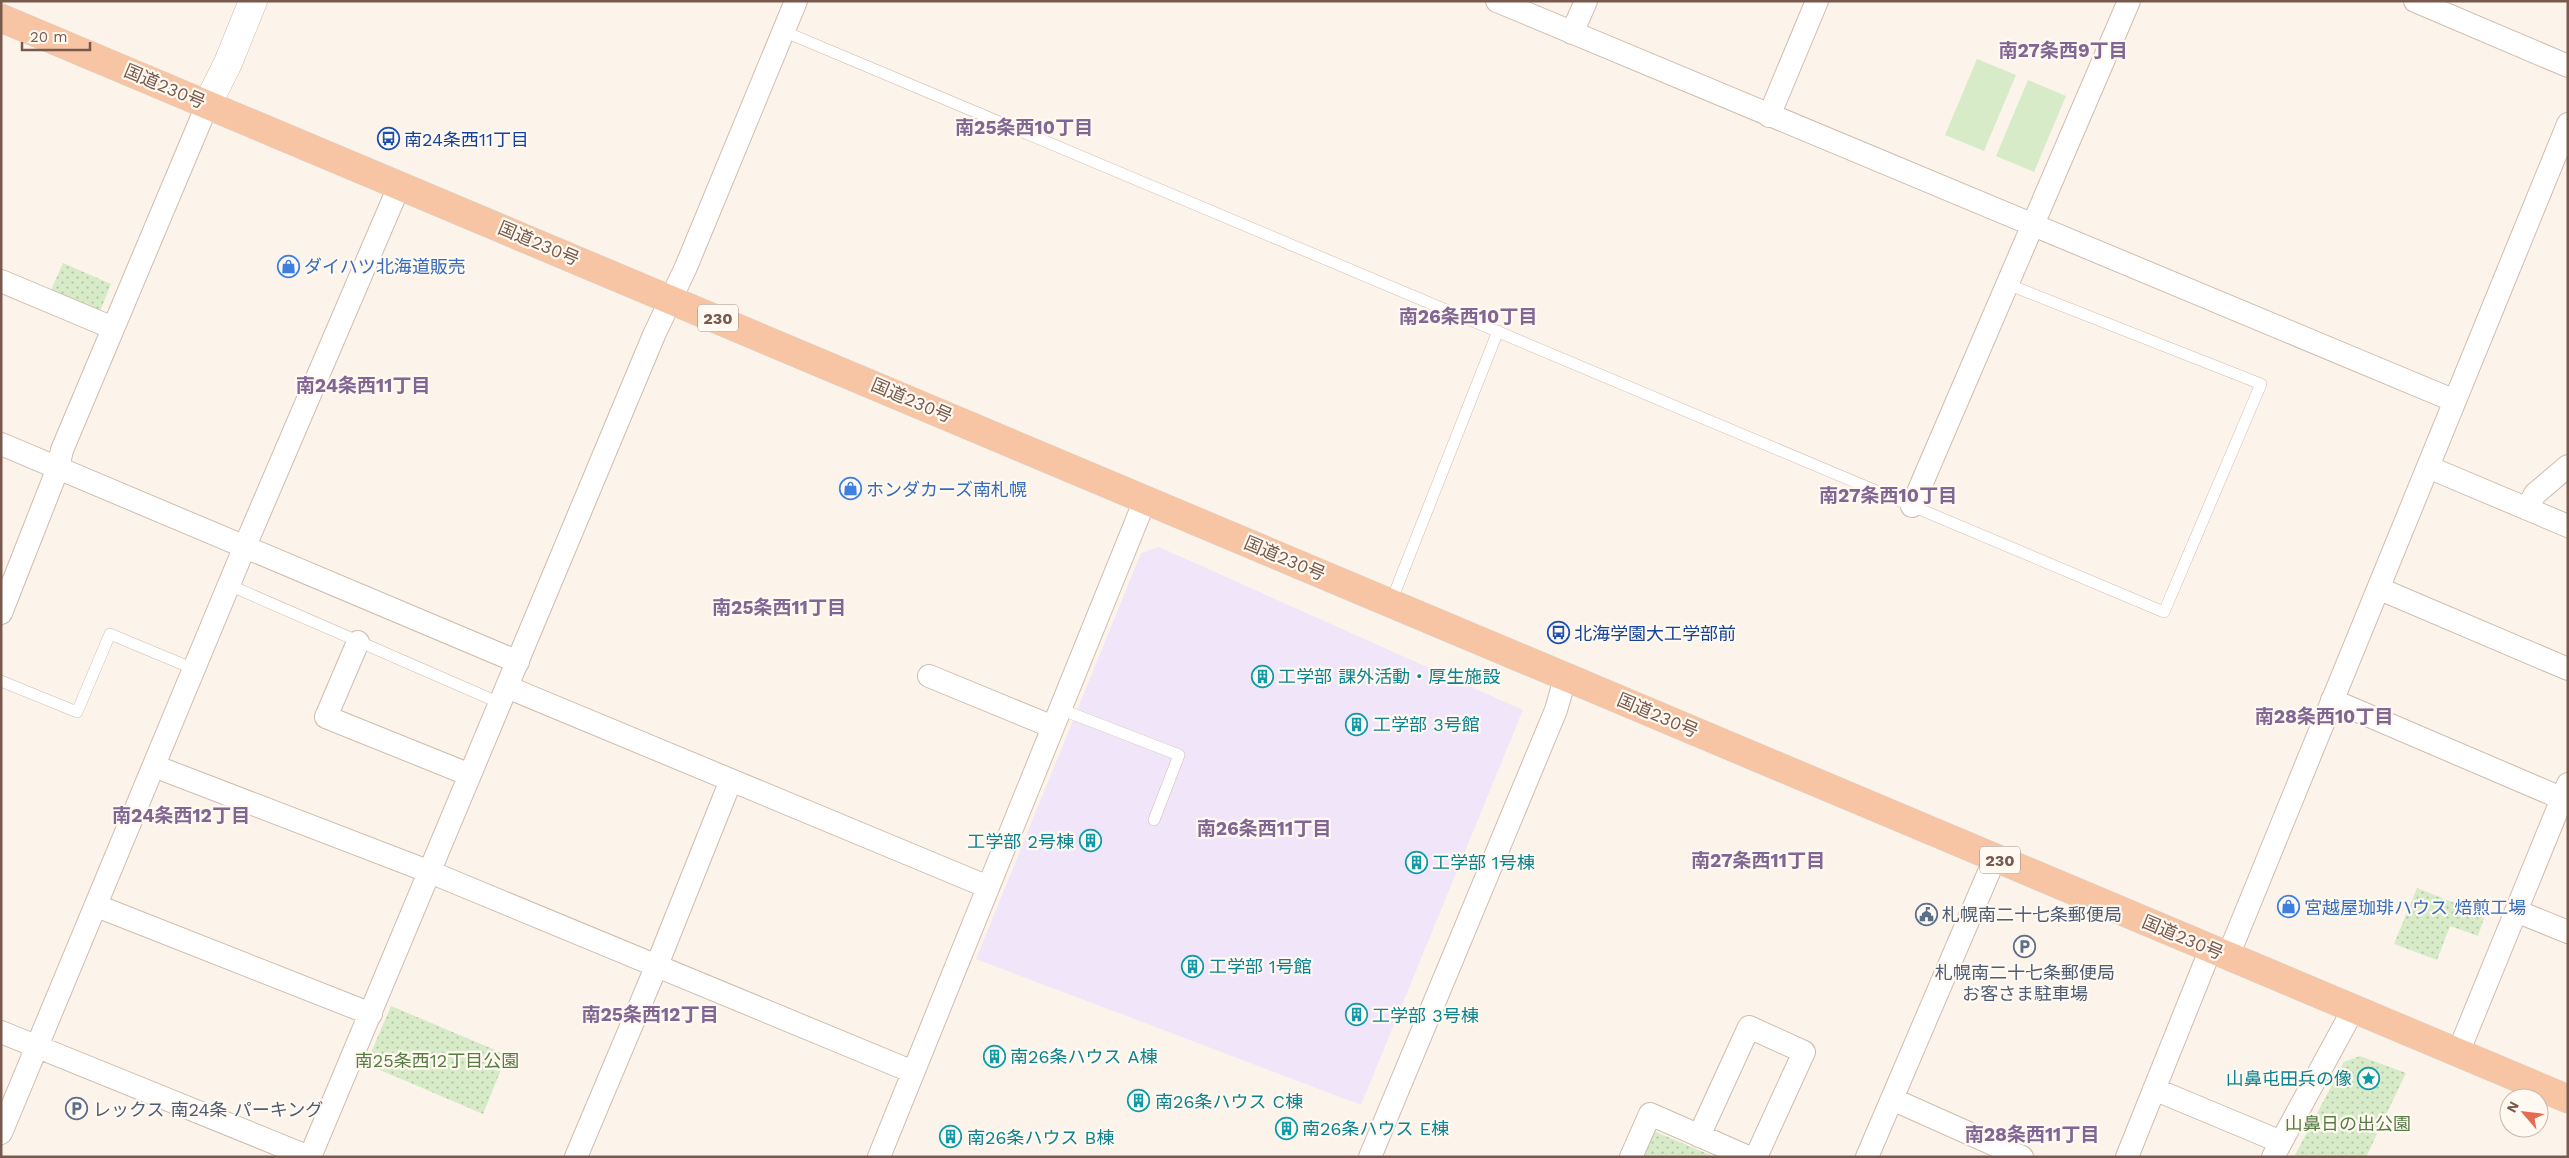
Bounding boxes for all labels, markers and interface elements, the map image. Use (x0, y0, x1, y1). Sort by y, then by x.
scale bar (22, 20, 90, 52)
text: 20 m (30, 28, 68, 46)
district label: 南27条西9丁目 (1998, 39, 2128, 62)
street label: 国道230号 (121, 59, 209, 113)
district label: 南25条西10丁目 (955, 116, 1093, 139)
bus stop icon: 南24条西11丁目 (376, 127, 400, 151)
place label: 南24条西11丁目 (404, 129, 529, 150)
street label: 国道230号 (495, 216, 583, 270)
shop icon: ダイハツ北海道販売 (276, 254, 300, 278)
place label: ダイハツ北海道販売 (304, 256, 466, 277)
road number: 230 (698, 304, 738, 332)
district label: 南26条西10丁目 (1399, 305, 1537, 328)
street label: 国道230号 (868, 373, 956, 427)
district label: 南24条西11丁目 (296, 374, 430, 397)
shop icon: ホンダカーズ南札幌 (838, 477, 862, 501)
place label: ホンダカーズ南札幌 (866, 479, 1027, 500)
district label: 南27条西10丁目 (1819, 484, 1957, 507)
street label: 国道230号 (1241, 531, 1329, 585)
district label: 南25条西11丁目 (712, 596, 846, 619)
bus stop icon: 北海学園大工学部前 (1546, 621, 1570, 645)
place label: 北海学園大工学部前 (1574, 623, 1736, 644)
building icon: 工学部 課外活動・厚生施設 (1250, 664, 1274, 688)
place label: 工学部 課外活動・厚生施設 (1278, 666, 1500, 687)
street label: 国道230号 (1614, 688, 1702, 742)
district label: 南28条西10丁目 (2255, 705, 2393, 728)
building icon: 工学部 3号館 (1345, 712, 1369, 736)
place label: 工学部 3号館 (1373, 714, 1480, 735)
district label: 南24条西12丁目 (112, 804, 250, 827)
district label: 南26条西11丁目 (1197, 817, 1331, 840)
building icon: 工学部 2号棟 (1078, 829, 1102, 853)
place label: 工学部 2号棟 (967, 831, 1074, 852)
road number: 230 (1980, 846, 2020, 874)
district label: 南27条西11丁目 (1691, 849, 1825, 872)
building icon: 工学部 1号棟 (1404, 850, 1428, 874)
place label: 工学部 1号棟 (1432, 852, 1535, 873)
shop icon: 宮越屋珈琲ハウス 焙煎工場 (2276, 895, 2300, 919)
place label: 宮越屋珈琲ハウス 焙煎工場 (2304, 897, 2526, 918)
public building icon: 札幌南二十七条郵便局 (1914, 902, 1938, 926)
place label: 札幌南二十七条郵便局 (1942, 904, 2122, 925)
street label: 国道230号 (2139, 910, 2227, 964)
parking icon: 札幌南二十七条郵便局 お客さま駐車場 (2013, 935, 2037, 959)
building icon: 工学部 1号館 (1181, 954, 1205, 978)
place label: 工学部 1号館 (1209, 956, 1312, 977)
place label: 札幌南二十七条郵便局 お客さま駐車場 (1935, 962, 2115, 1004)
district label: 南25条西12丁目 (582, 1003, 718, 1026)
building icon: 工学部 3号棟 (1344, 1003, 1368, 1027)
place label: 工学部 3号棟 (1372, 1005, 1479, 1026)
building icon: 南26条ハウス A棟 (982, 1044, 1006, 1068)
place label: 南26条ハウス A棟 (1010, 1046, 1157, 1067)
park label: 南25条西12丁目公園 (355, 1050, 519, 1071)
place icon: 山鼻屯田兵の像 (2356, 1066, 2380, 1090)
place label: 山鼻屯田兵の像 (2226, 1068, 2352, 1089)
north arrow (2499, 1088, 2549, 1138)
building icon: 南26条ハウス C棟 (1127, 1089, 1151, 1113)
place label: 南26条ハウス C棟 (1155, 1091, 1303, 1112)
parking icon: レックス 南24条 パーキング (65, 1097, 89, 1121)
place label: レックス 南24条 パーキング (93, 1099, 323, 1120)
text: N (2503, 1099, 2522, 1115)
park label: 山鼻日の出公園 (2285, 1113, 2411, 1134)
building icon: 南26条ハウス E棟 (1274, 1116, 1298, 1140)
place label: 南26条ハウス E棟 (1302, 1118, 1449, 1139)
district label: 南28条西11丁目 (1965, 1123, 2099, 1146)
building icon: 南26条ハウス B棟 (939, 1125, 963, 1149)
place label: 南26条ハウス B棟 (967, 1127, 1114, 1148)

